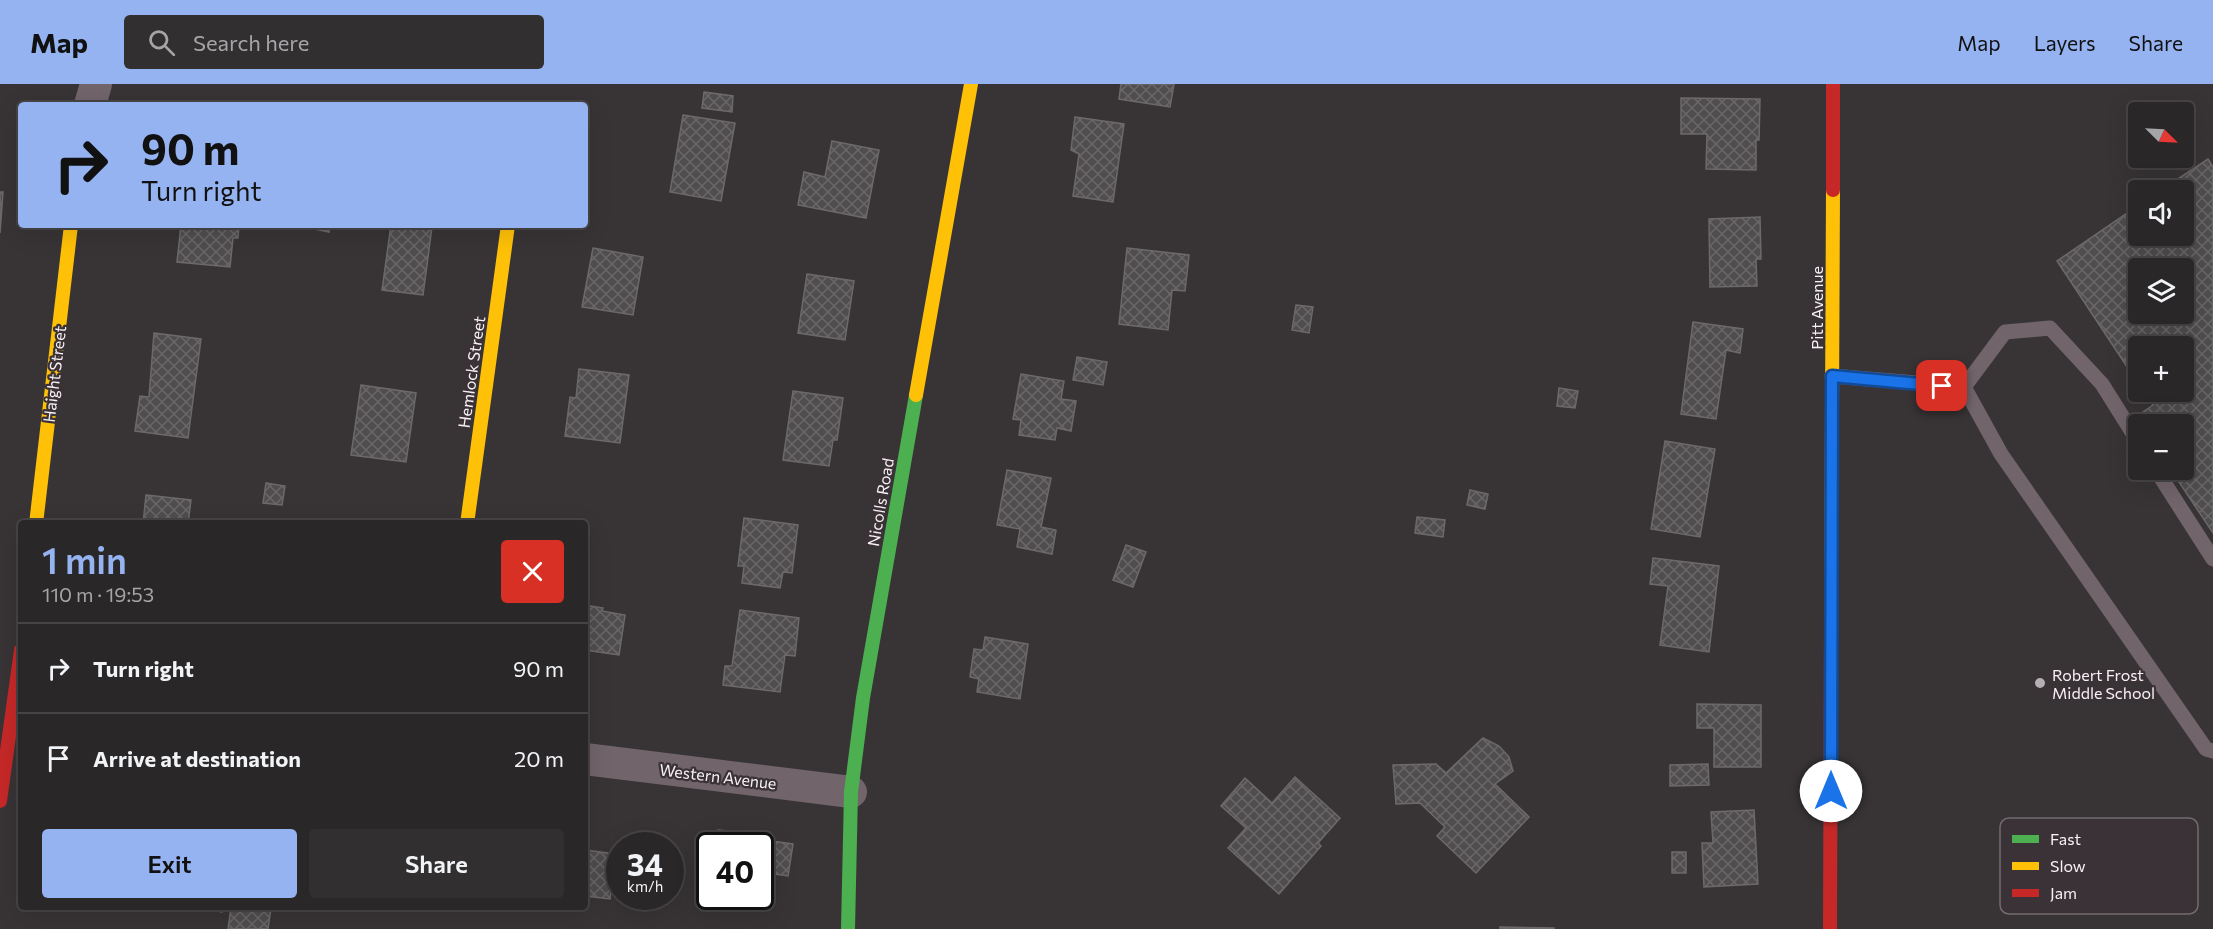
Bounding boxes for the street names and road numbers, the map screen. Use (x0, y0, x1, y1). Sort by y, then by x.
street label: Pitt Avenue (1807, 266, 1826, 350)
street label: Hemlock Street (454, 314, 488, 429)
street label: Haight Street (39, 324, 69, 423)
street label: Nicolls Road (863, 456, 897, 548)
street label: Western Avenue (658, 759, 778, 793)

